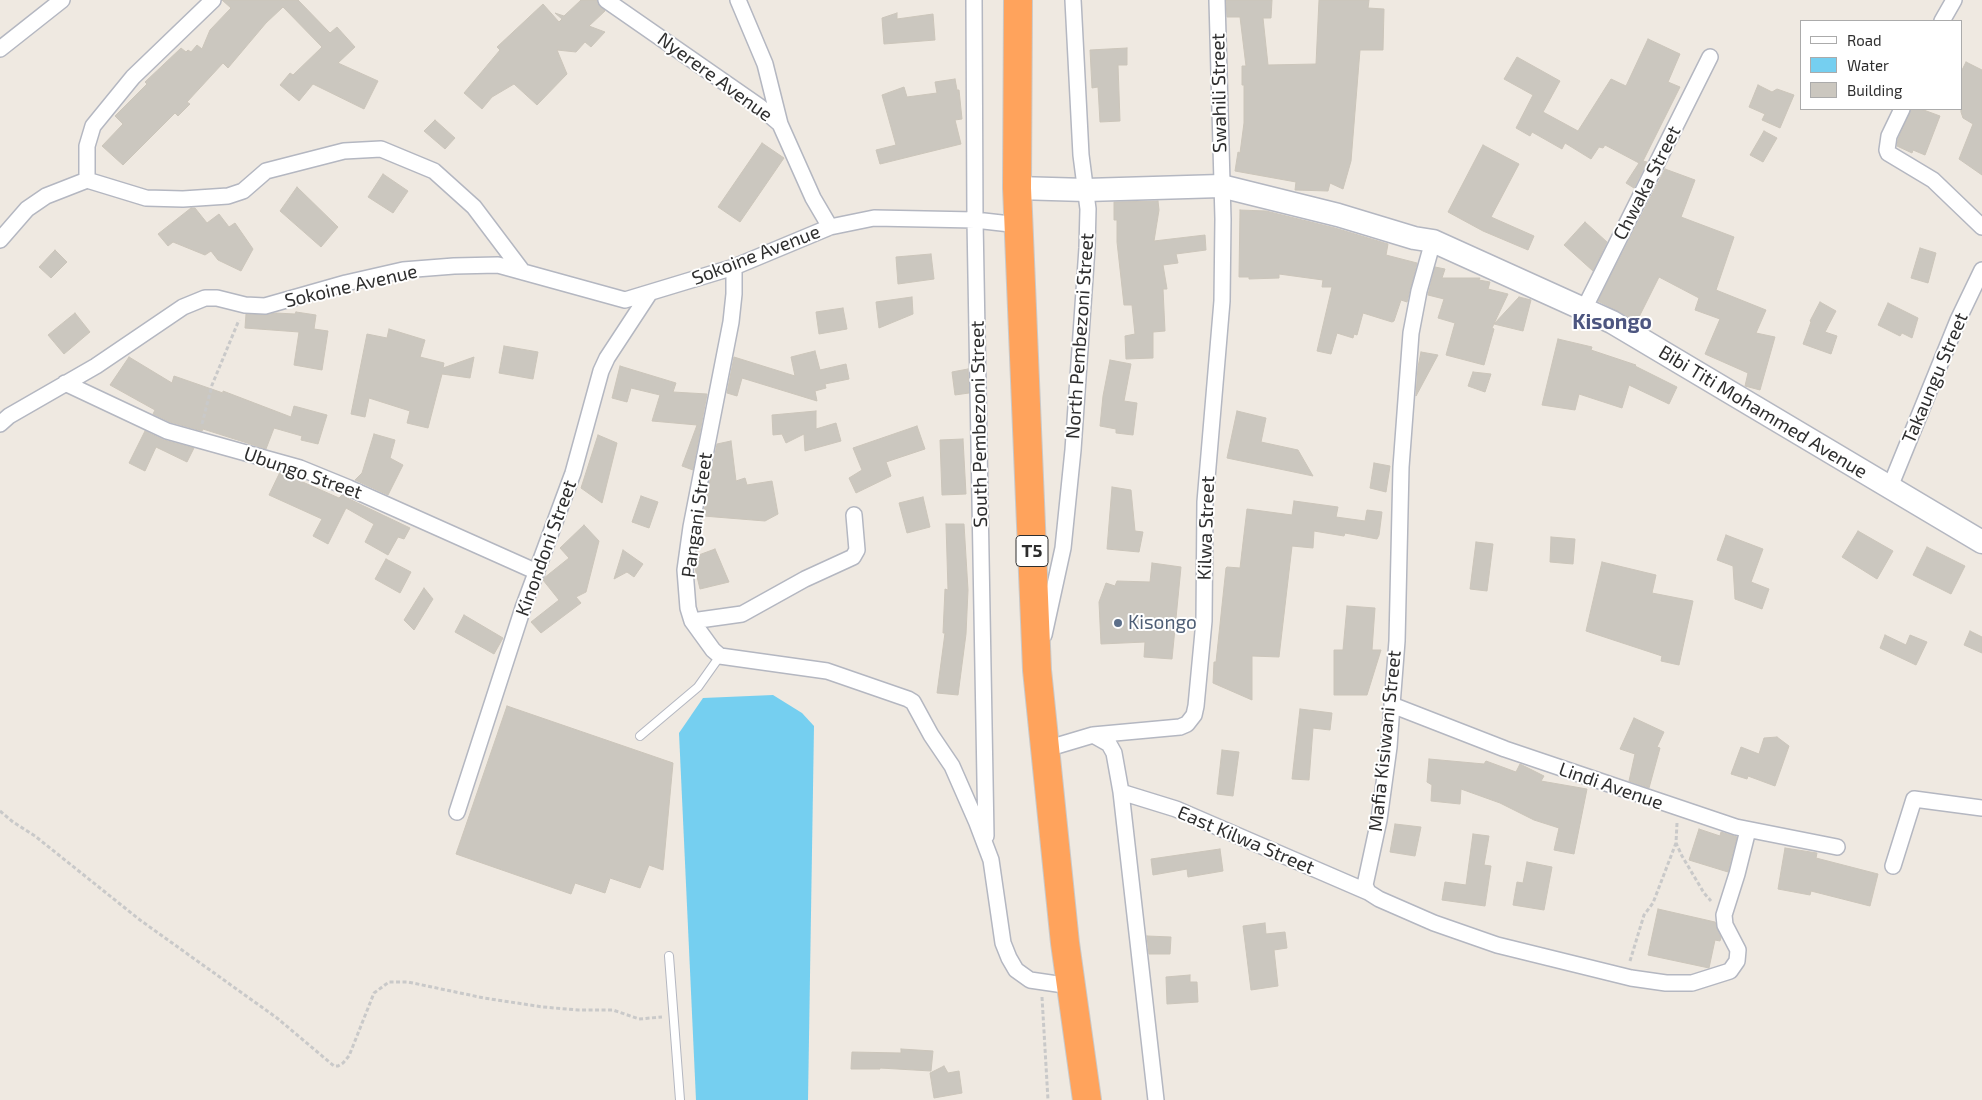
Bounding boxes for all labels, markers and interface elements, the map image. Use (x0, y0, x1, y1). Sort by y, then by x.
legend (1800, 20, 1962, 110)
street label: Nyerere Avenue (653, 28, 777, 126)
text: Road (1847, 31, 1882, 49)
street label: Swahili Street (1207, 33, 1231, 153)
text: Water (1847, 56, 1889, 74)
text: Building (1847, 81, 1902, 99)
street label: Chwaka Street (1608, 122, 1686, 244)
street label: Sokoine Avenue (689, 220, 823, 290)
street label: North Pembezoni Street (1061, 232, 1099, 440)
street label: Sokoine Avenue (282, 260, 420, 312)
district label: Kisongo (1572, 309, 1652, 335)
street label: Takaungu Street (1897, 309, 1973, 447)
street label: South Pembezoni Street (966, 320, 992, 528)
street label: Bibi Titi Mohammed Avenue (1655, 341, 1871, 483)
street label: Ubungo Street (241, 442, 365, 504)
street label: Pangani Street (677, 451, 717, 579)
street label: Kilwa Street (1193, 475, 1219, 581)
street label: Kinondoni Street (511, 477, 581, 619)
road number: T5 (1016, 536, 1048, 566)
place label: Kisongo (1128, 612, 1197, 634)
marker: Kisongo (1112, 617, 1124, 629)
street label: Mafia Kisiwani Street (1364, 649, 1406, 833)
street label: Lindi Avenue (1556, 757, 1666, 815)
street label: East Kilwa Street (1174, 801, 1318, 879)

